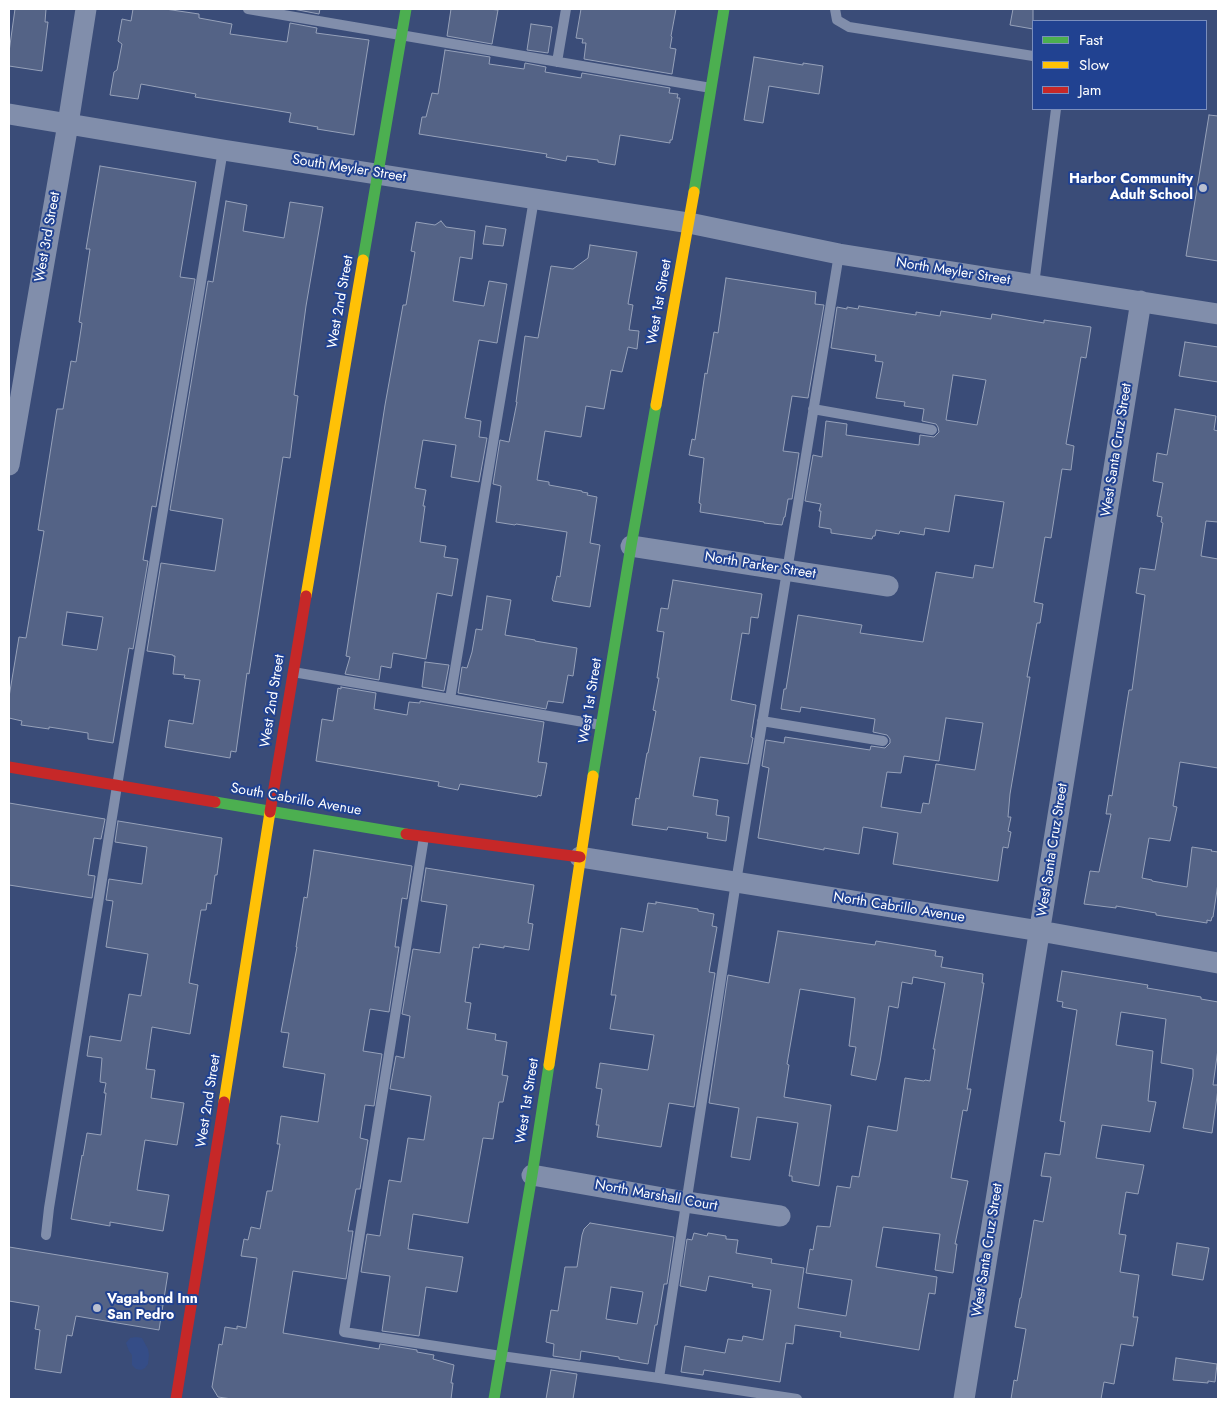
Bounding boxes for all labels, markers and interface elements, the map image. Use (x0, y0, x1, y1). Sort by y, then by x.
legend (1032, 20, 1207, 110)
text: Fast (1079, 29, 1103, 51)
text: Slow (1079, 54, 1109, 76)
text: Jam (1079, 79, 1102, 101)
street label: South Meyler Street (291, 152, 407, 186)
place label: Harbor Community Adult School (1069, 172, 1193, 204)
marker: Harbor Community Adult School (1197, 182, 1209, 194)
street label: West 3rd Street (32, 191, 64, 283)
street label: West 2nd Street (325, 254, 357, 350)
street label: North Meyler Street (895, 255, 1011, 289)
street label: West 1st Street (644, 258, 676, 346)
street label: West Santa Cruz Street (1098, 382, 1136, 518)
street label: North Parker Street (703, 549, 817, 583)
street label: West 2nd Street (257, 653, 289, 749)
street label: West 1st Street (576, 657, 606, 745)
street label: South Cabrillo Avenue (229, 780, 363, 820)
street label: West Santa Cruz Street (1034, 782, 1072, 918)
street label: North Cabrillo Avenue (832, 889, 966, 927)
street label: West 2nd Street (193, 1053, 225, 1149)
street label: West 1st Street (513, 1057, 543, 1145)
street label: North Marshall Court (593, 1177, 719, 1215)
street label: West Santa Cruz Street (969, 1182, 1007, 1318)
place label: Vagabond Inn San Pedro (107, 1292, 198, 1324)
marker: Vagabond Inn San Pedro (91, 1302, 103, 1314)

